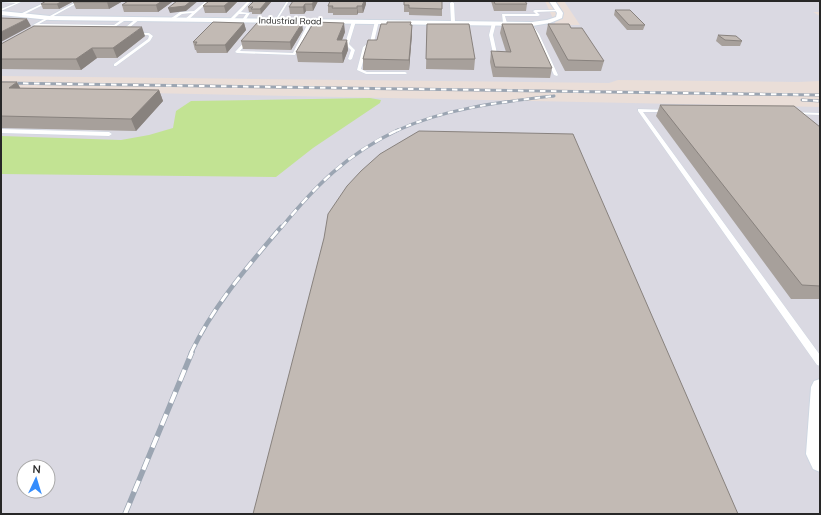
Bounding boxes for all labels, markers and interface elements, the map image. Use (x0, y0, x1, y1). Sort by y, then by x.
street label: Industrial Road (258, 14, 322, 27)
north arrow (16, 459, 56, 499)
text: N (32, 462, 41, 476)

